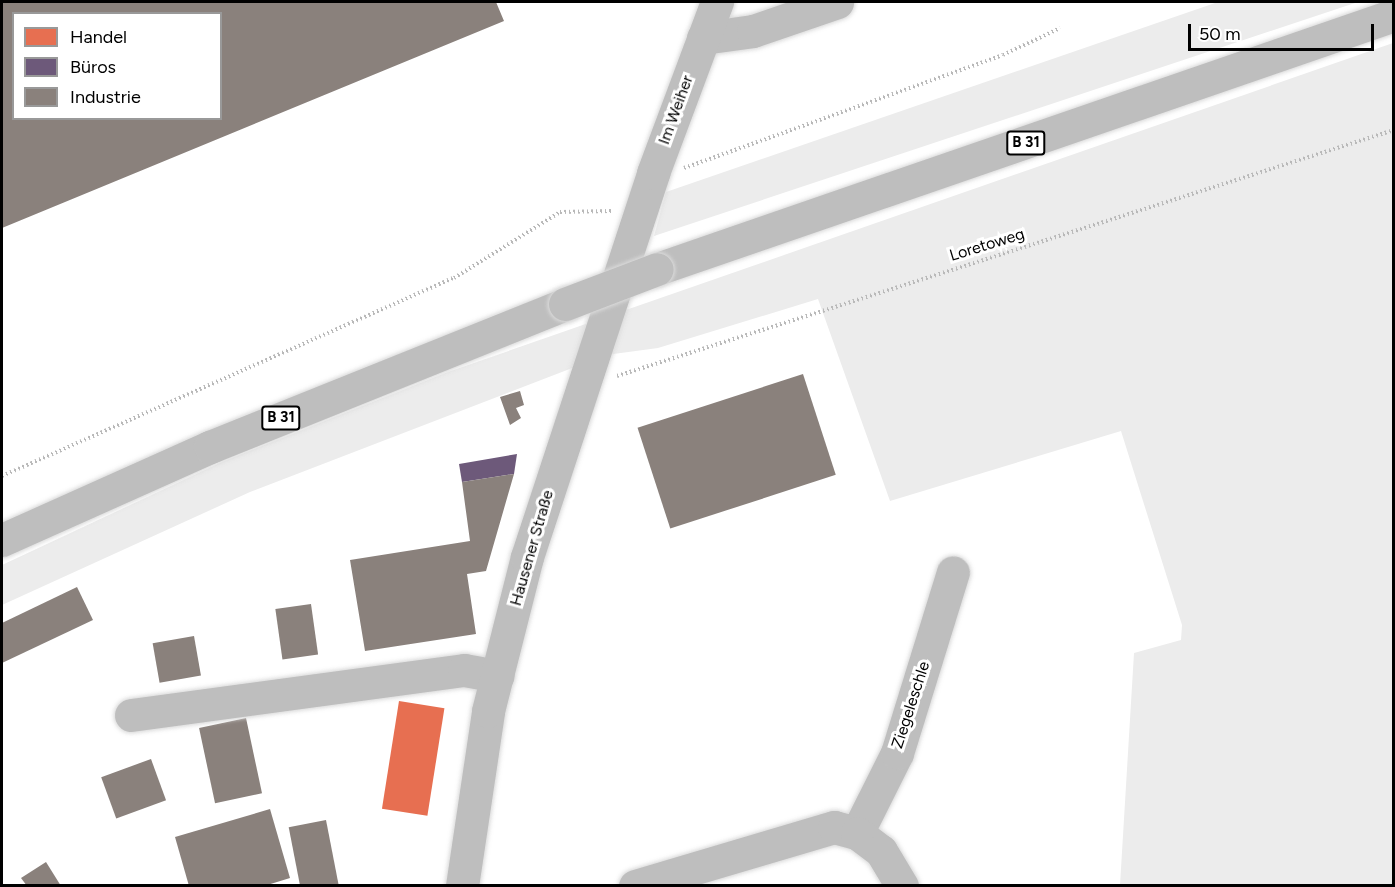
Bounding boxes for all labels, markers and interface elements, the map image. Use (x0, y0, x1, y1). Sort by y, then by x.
legend (12, 12, 222, 120)
scale bar (1191, 12, 1377, 50)
text: 50 m (1199, 23, 1241, 45)
text: Handel (70, 26, 127, 48)
text: Büros (70, 56, 116, 78)
street label: Im Weiher (655, 73, 697, 147)
text: Industrie (70, 86, 141, 108)
road number: B 31 (1005, 131, 1047, 155)
street label: Loretoweg (947, 225, 1027, 265)
road number: B 31 (260, 406, 302, 430)
street label: Hausener Straße (506, 488, 558, 608)
street label: Ziegeleschle (888, 659, 934, 751)

